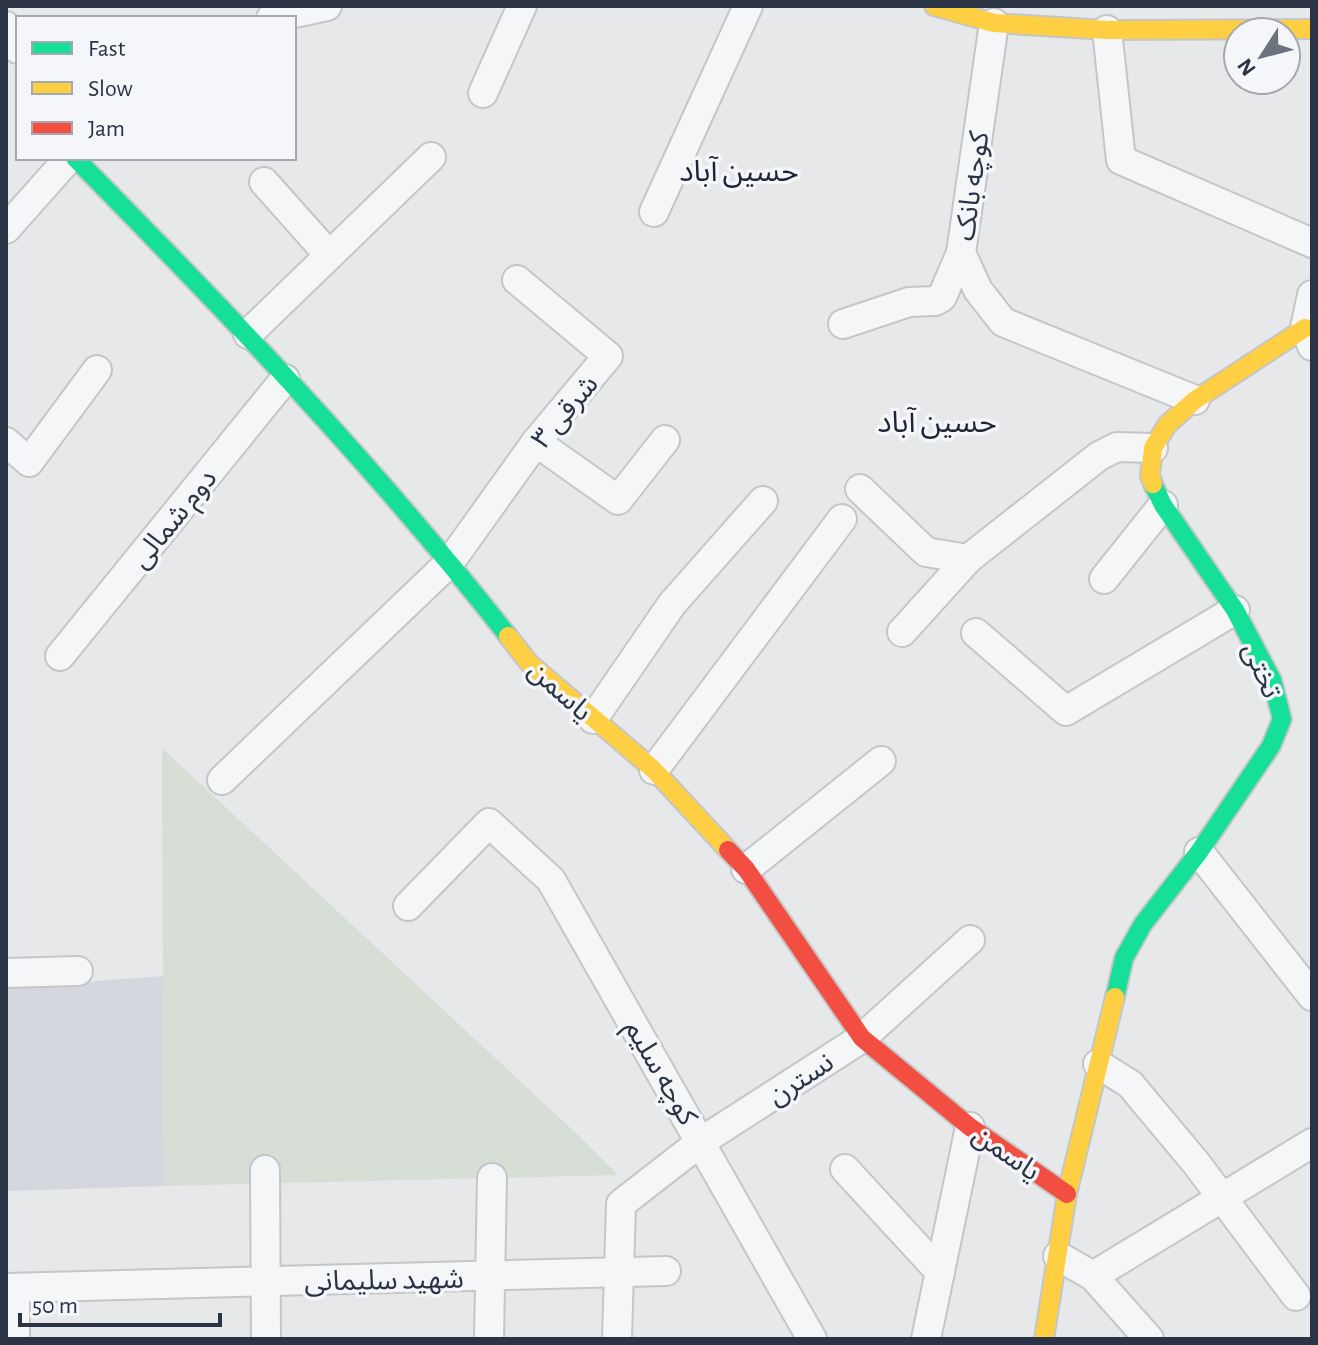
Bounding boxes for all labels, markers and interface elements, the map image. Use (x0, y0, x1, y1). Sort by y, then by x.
legend (16, 16, 296, 160)
north arrow (1222, 16, 1302, 96)
text: Fast (88, 37, 126, 61)
text: N (1233, 55, 1260, 80)
text: Slow (88, 77, 133, 101)
text: Jam (88, 117, 125, 141)
street label: کوچه بانک (951, 129, 997, 243)
district label: حسین آباد (679, 156, 799, 188)
street label: ۳ شرقی (527, 370, 605, 455)
district label: حسین آباد (877, 407, 997, 439)
street label: دوم شمالی (126, 465, 227, 577)
street label: تختی (1236, 639, 1285, 703)
street label: یاسمن (522, 656, 597, 728)
street label: کوچه سلیم (614, 1016, 702, 1134)
street label: نسترن (763, 1048, 839, 1112)
street label: یاسمن (966, 1121, 1045, 1187)
street label: شهید سلیمانی (304, 1266, 464, 1297)
scale bar (20, 1277, 220, 1327)
text: 50 m (32, 1294, 78, 1318)

